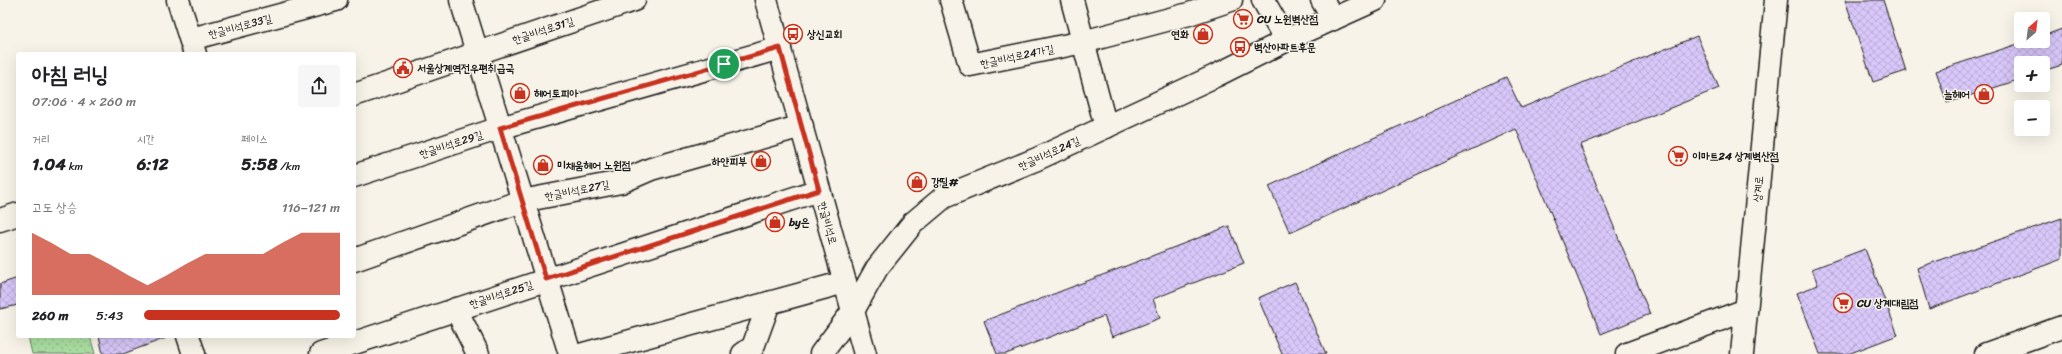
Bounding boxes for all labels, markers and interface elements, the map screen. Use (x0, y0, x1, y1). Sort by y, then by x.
supermarket icon: CU 노원벽산점 (1232, 8, 1254, 30)
street label: 한글비석로33길 (206, 9, 274, 44)
place label: CU 노원벽산점 (1256, 10, 1318, 29)
street label: 한글비석로31길 (510, 12, 577, 49)
north arrow (2014, 12, 2050, 48)
map controls (2014, 12, 2050, 136)
bus stop icon: 상신교회 (782, 23, 804, 45)
shop icon: 연화 (1192, 23, 1214, 45)
place label: 상신교회 (807, 25, 843, 44)
place label: 연화 (1171, 25, 1189, 44)
bus stop icon: 벽산아파트후문 (1229, 36, 1251, 58)
place label: 벽산아파트후문 (1254, 38, 1316, 57)
street label: 한글비석로24가길 (978, 39, 1056, 74)
pin (707, 47, 741, 81)
icon: arrive (713, 53, 735, 75)
text: 아침 러닝 (32, 55, 109, 94)
button: + (2014, 56, 2050, 92)
public building icon: 서울상계역전우편취급국 (392, 57, 414, 79)
place label: 서울상계역전우편취급국 (417, 59, 515, 78)
button: share (298, 65, 340, 107)
shop icon: 헤어토피아 (509, 82, 531, 104)
shop icon: 늘헤어 (1973, 83, 1995, 105)
place label: 헤어토피아 (534, 84, 578, 103)
place label: 늘헤어 (1943, 85, 1970, 104)
text: 07:06 · 4 × 260 m (32, 90, 136, 113)
button: − (2014, 100, 2050, 136)
street label: 한글비석로29길 (417, 125, 486, 164)
text: 거리 (32, 130, 50, 149)
text: 시간 (137, 130, 154, 149)
text: 페이스 (241, 130, 268, 149)
street label: 한글비석로24길 (1015, 131, 1083, 176)
supermarket icon: 이마트24 상계벽산점 (1667, 145, 1689, 167)
place label: 이마트24 상계벽산점 (1692, 147, 1779, 166)
text: 1.04 (32, 149, 66, 179)
text: 6:12 (137, 149, 169, 179)
text: 5:58 (241, 149, 278, 179)
shop icon: 하얀피부 (750, 150, 772, 172)
place label: 하얀피부 (712, 152, 747, 171)
shop icon: 미채움헤어 노원점 (532, 154, 554, 176)
place label: 미채움헤어 노원점 (557, 156, 631, 175)
text: km (66, 157, 83, 176)
text: /km (278, 157, 300, 176)
shop icon: 강띨# (906, 171, 928, 193)
place label: 강띨# (931, 173, 959, 192)
street label: 한글비석로27길 (543, 175, 611, 206)
street label: 상계로 (1748, 175, 1769, 203)
text: 고도 상승 (32, 196, 77, 219)
text: 116–121 m (282, 196, 340, 219)
street label: 한글비석로 (813, 199, 842, 247)
shop icon: by은 (764, 211, 786, 233)
place label: by은 (788, 213, 810, 232)
street label: 한글비석로25길 (467, 275, 536, 314)
supermarket icon: CU 상계대림점 (1832, 292, 1854, 314)
place label: CU 상계대림점 (1856, 294, 1918, 313)
text: 260 m (32, 304, 68, 327)
text: 5:43 (96, 304, 123, 327)

